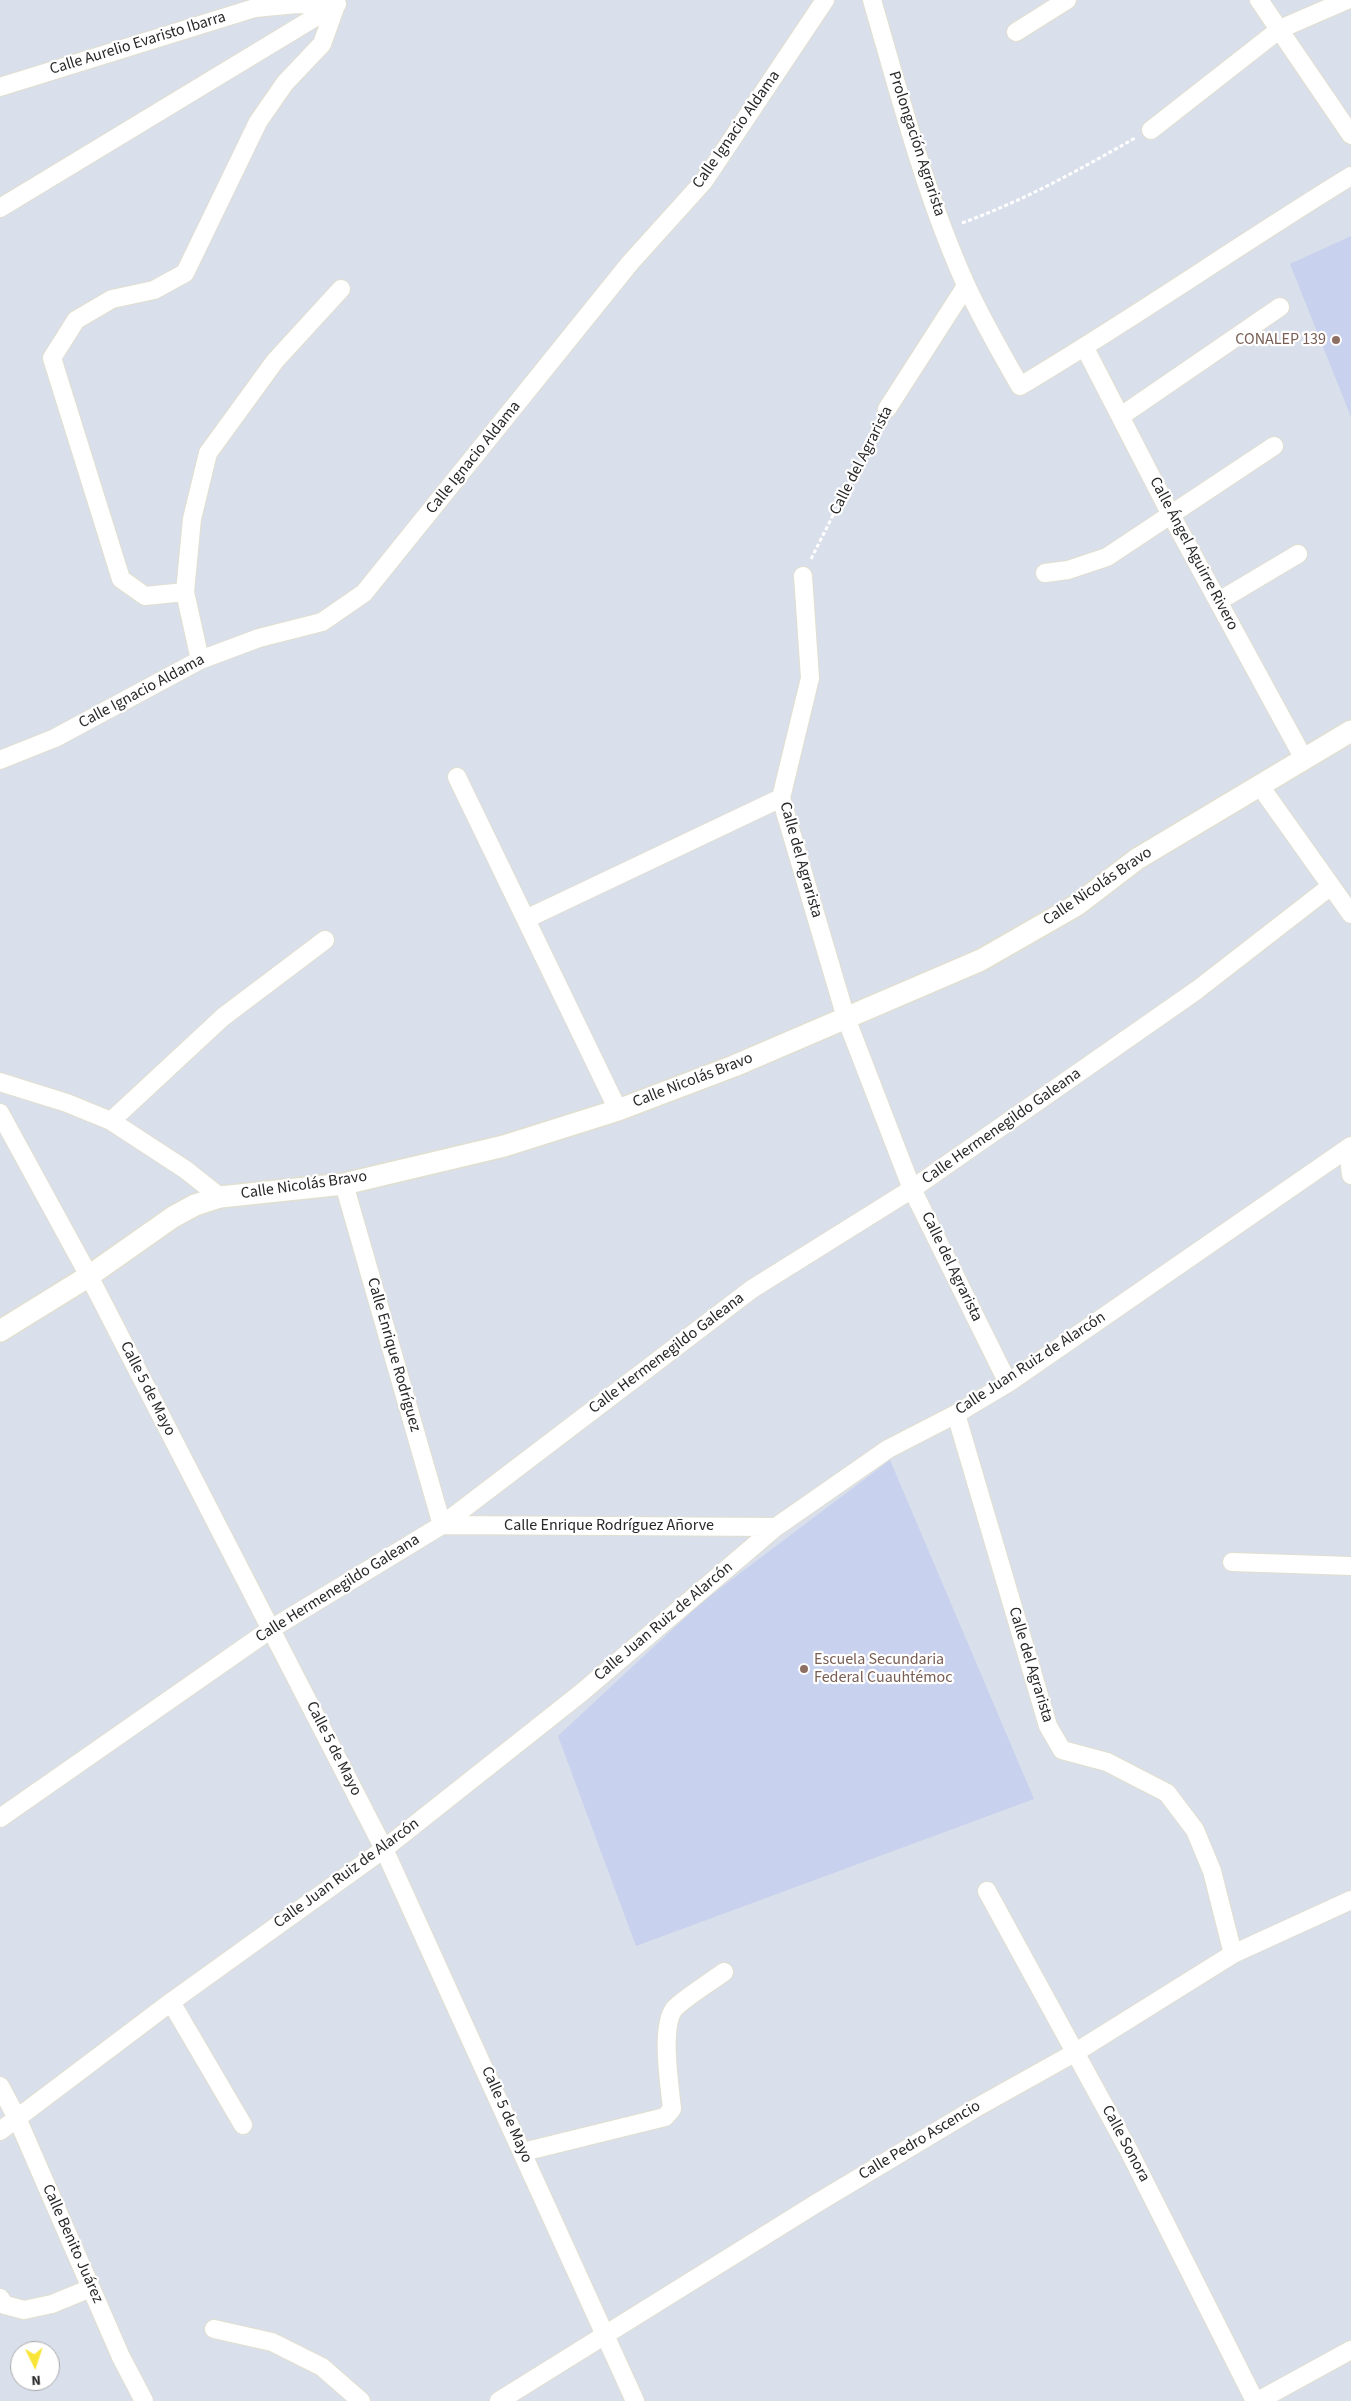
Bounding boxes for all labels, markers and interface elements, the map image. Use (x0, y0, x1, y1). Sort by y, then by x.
street label: Calle Aurelio Evaristo Ibarra (48, 8, 228, 80)
street label: Calle Ignacio Aldama (689, 67, 785, 193)
street label: Prolongación Agrarista (883, 69, 949, 219)
place label: CONALEP 139 (1235, 330, 1326, 350)
marker: CONALEP 139 (1330, 334, 1342, 346)
street label: Calle Ignacio Aldama (423, 398, 525, 518)
street label: Calle del Agrarista (826, 403, 898, 519)
street label: Calle Ángel Aguirre Rivero (1144, 474, 1242, 634)
street label: Calle Ignacio Aldama (76, 651, 208, 733)
street label: Calle del Agrarista (774, 800, 826, 920)
street label: Calle Nicolás Bravo (1040, 843, 1156, 931)
street label: Calle Nicolás Bravo (630, 1049, 756, 1113)
street label: Calle Hermenegildo Galeana (919, 1065, 1085, 1189)
street label: Calle Nicolás Bravo (240, 1168, 368, 1204)
street label: Calle del Agrarista (916, 1209, 986, 1325)
street label: Calle Enrique Rodríguez (362, 1276, 424, 1434)
street label: Calle Hermenegildo Galeana (586, 1289, 748, 1419)
street label: Calle Juan Ruiz de Alarcón (952, 1308, 1110, 1420)
street label: Calle 5 de Mayo (115, 1339, 179, 1439)
street label: Calle Enrique Rodríguez Añorve (504, 1516, 714, 1536)
street label: Calle Hermenegildo Galeana (253, 1531, 423, 1647)
street label: Calle Juan Ruiz de Alarcón (591, 1558, 737, 1686)
street label: Calle del Agrarista (1003, 1605, 1057, 1725)
place label: Escuela Secundaria Federal Cuauhtémoc (814, 1650, 952, 1688)
marker: Escuela Secundaria Federal Cuauhtémoc (798, 1663, 810, 1675)
street label: Calle 5 de Mayo (301, 1699, 365, 1799)
street label: Calle Juan Ruiz de Alarcón (270, 1815, 424, 1933)
street label: Calle 5 de Mayo (476, 2064, 536, 2166)
street label: Calle Pedro Ascencio (856, 2097, 984, 2185)
street label: Calle Sonora (1097, 2102, 1153, 2186)
street label: Calle Benito Juárez (37, 2182, 107, 2306)
north arrow (10, 2341, 60, 2391)
text: N (31, 2370, 41, 2390)

